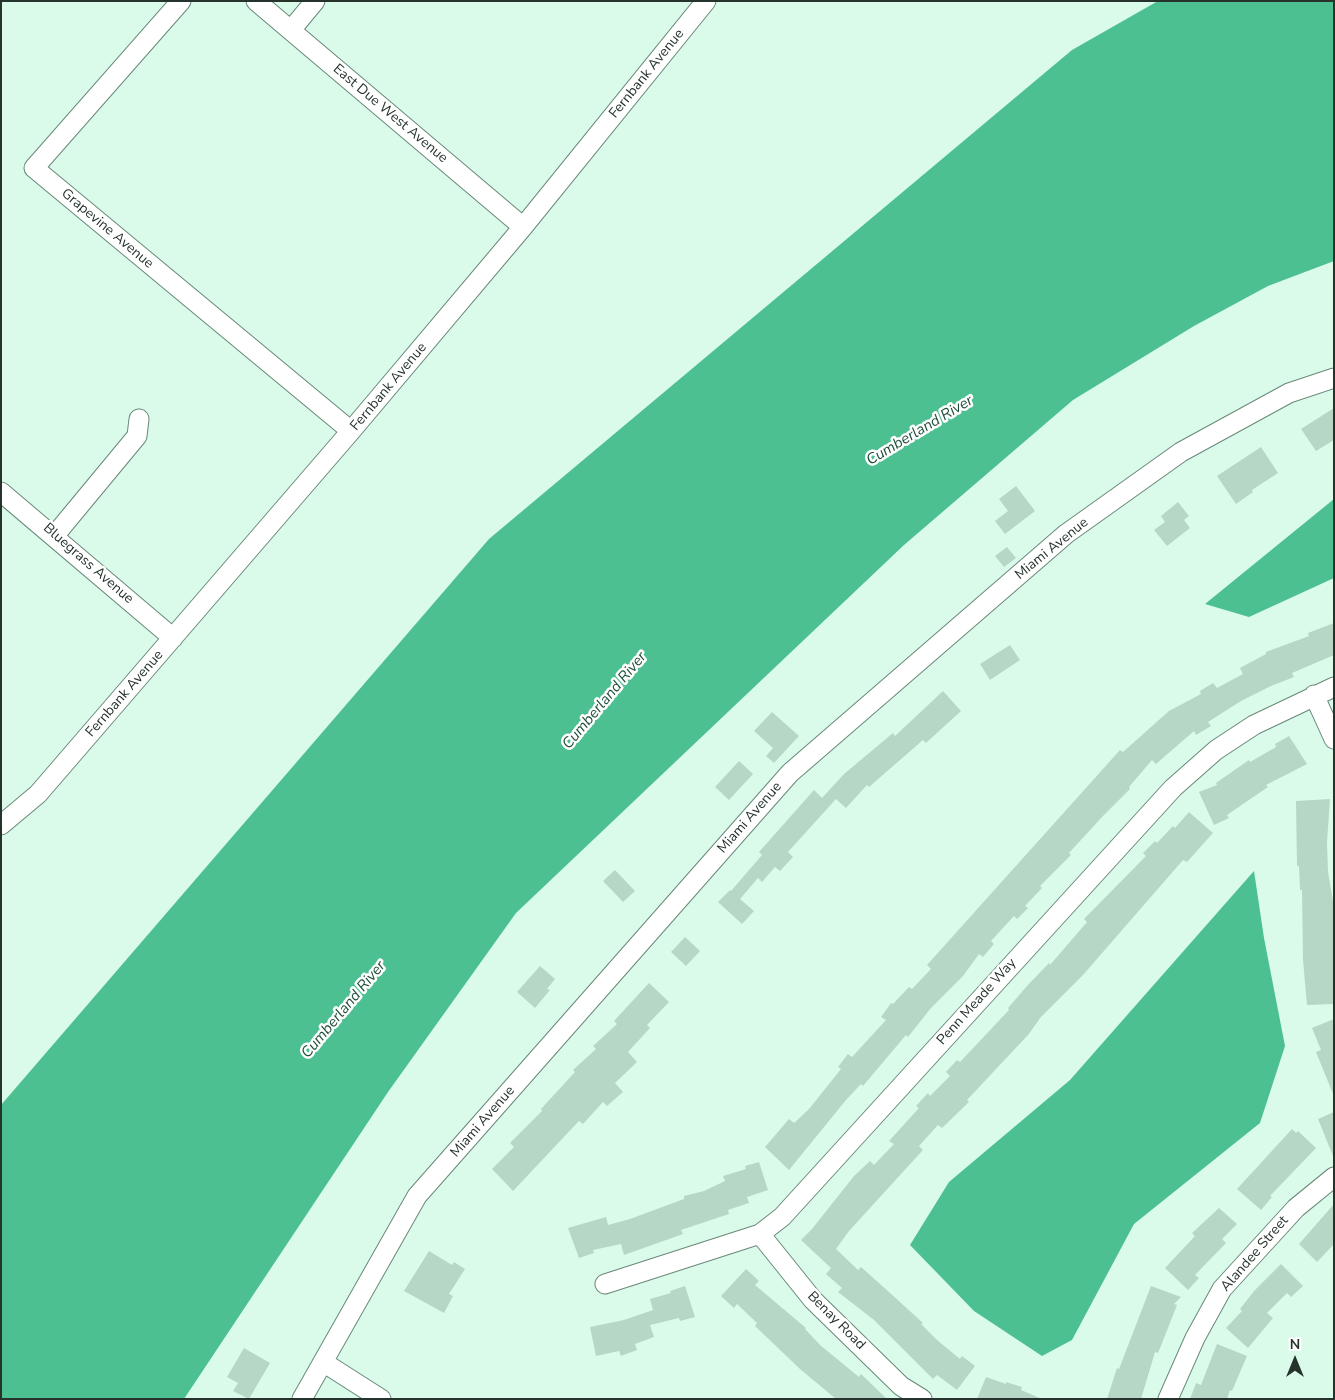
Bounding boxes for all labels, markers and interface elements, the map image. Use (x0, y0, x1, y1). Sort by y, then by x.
street label: Fernbank Avenue (606, 26, 688, 122)
street label: East Due West Avenue (329, 61, 451, 167)
street label: Grapevine Avenue (57, 186, 157, 272)
street label: Fernbank Avenue (347, 340, 431, 434)
water label: Cumberland River (863, 392, 977, 470)
street label: Miami Avenue (1012, 514, 1092, 584)
street label: Bluegrass Avenue (39, 520, 137, 608)
street label: Fernbank Avenue (83, 647, 167, 741)
water label: Cumberland River (559, 649, 651, 753)
street label: Miami Avenue (714, 779, 786, 857)
street label: Penn Meade Way (934, 955, 1020, 1049)
water label: Cumberland River (298, 958, 390, 1062)
street label: Miami Avenue (447, 1083, 519, 1161)
street label: Alandee Street (1218, 1213, 1292, 1295)
street label: Benay Road (803, 1288, 869, 1354)
north arrow (1270, 1335, 1320, 1385)
text: N (1290, 1335, 1300, 1354)

